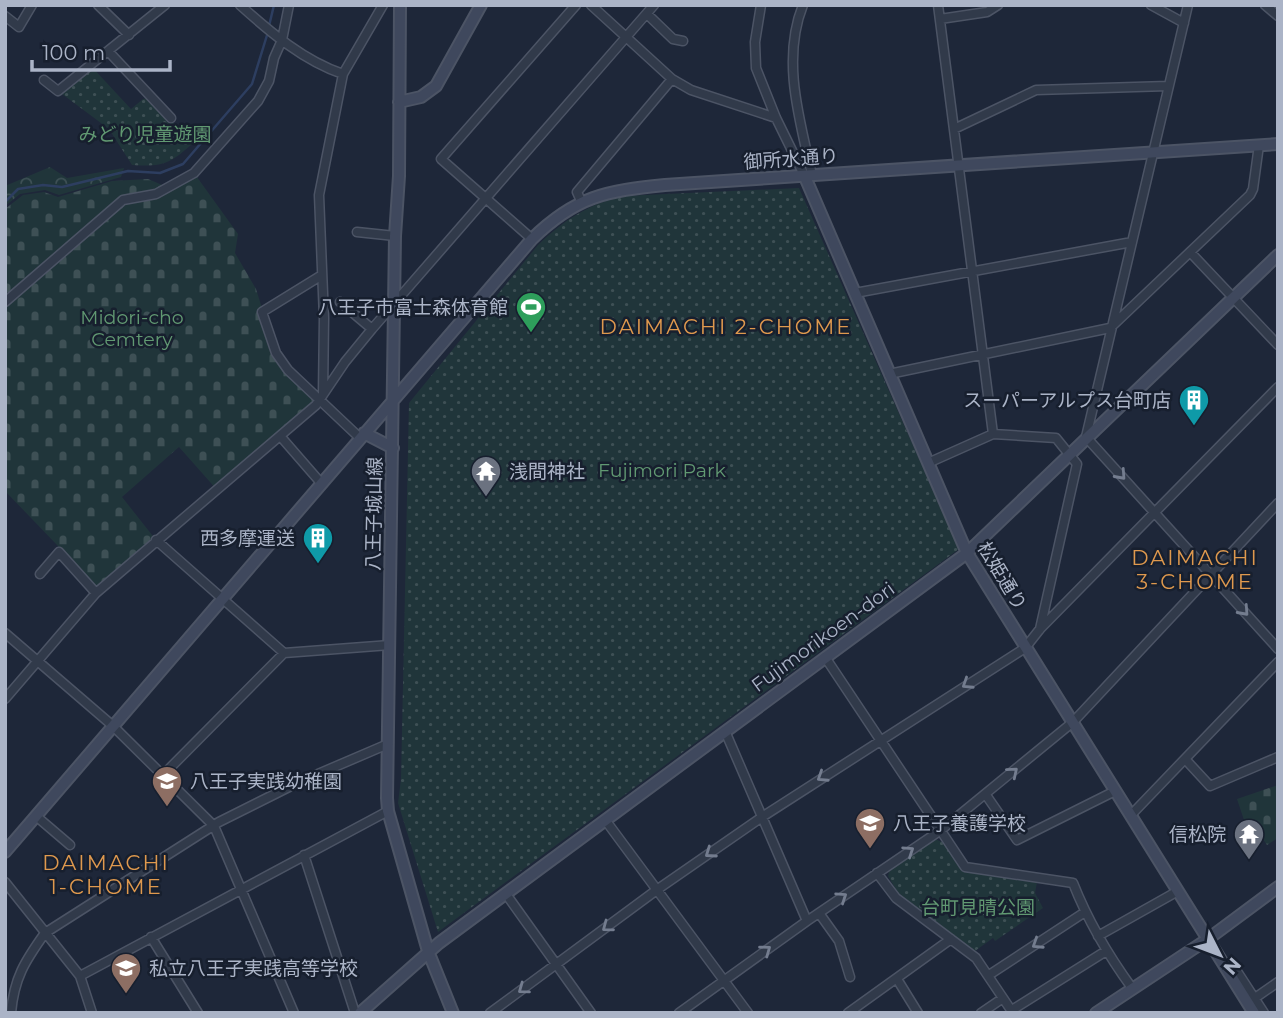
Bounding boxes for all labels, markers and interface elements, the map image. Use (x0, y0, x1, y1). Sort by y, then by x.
scale bar (32, 28, 170, 72)
text: 100 m (42, 40, 105, 65)
park label: みどり児童遊園 (78, 123, 212, 146)
street label: 御所水通り (743, 144, 839, 174)
sports icon: 八王子市富士森体育館 (514, 290, 548, 334)
place label: 八王子市富士森体育館 (318, 296, 508, 319)
park label: Midori-cho Cemtery (80, 306, 184, 351)
district label: DAIMACHI 2-CHOME (600, 314, 852, 339)
building icon: スーパーアルプス台町店 (1177, 383, 1211, 427)
place label: スーパーアルプス台町店 (963, 389, 1171, 412)
temple icon: 浅間神社 (469, 454, 503, 498)
street label: 八王子城山線 (362, 457, 386, 571)
park label: Fujimori Park (598, 459, 727, 482)
place label: 浅間神社 (509, 460, 585, 483)
one-way arrow (1113, 466, 1125, 479)
building icon: 西多摩運送 (301, 521, 335, 565)
place label: 西多摩運送 (200, 527, 295, 550)
street label: 松姫通り (973, 537, 1031, 615)
district label: DAIMACHI 3-CHOME (1131, 545, 1259, 594)
street label: Fujimorikoen-dori (747, 577, 899, 697)
one-way arrow (1236, 603, 1249, 616)
one-way arrow (962, 675, 975, 688)
school or university icon: 八王子実践幼稚園 (150, 764, 184, 808)
one-way arrow (1005, 768, 1018, 780)
one-way arrow (817, 769, 830, 781)
place label: 八王子実践幼稚園 (190, 770, 342, 793)
school or university icon: 八王子養護学校 (853, 806, 887, 850)
place label: 八王子養護学校 (893, 812, 1026, 835)
temple icon: 信松院 (1232, 817, 1266, 861)
place label: 信松院 (1169, 823, 1226, 846)
one-way arrow (705, 845, 718, 857)
one-way arrow (901, 847, 914, 860)
district label: DAIMACHI 1-CHOME (42, 850, 170, 899)
one-way arrow (834, 893, 847, 905)
park label: 台町見晴公園 (921, 896, 1035, 919)
one-way arrow (602, 918, 614, 931)
north arrow (1185, 920, 1255, 990)
one-way arrow (1031, 936, 1044, 949)
one-way arrow (758, 946, 770, 959)
school or university icon: 私立八王子実践高等学校 (109, 951, 143, 995)
text: N (1219, 953, 1246, 979)
place label: 私立八王子実践高等学校 (149, 957, 358, 980)
one-way arrow (518, 980, 531, 993)

